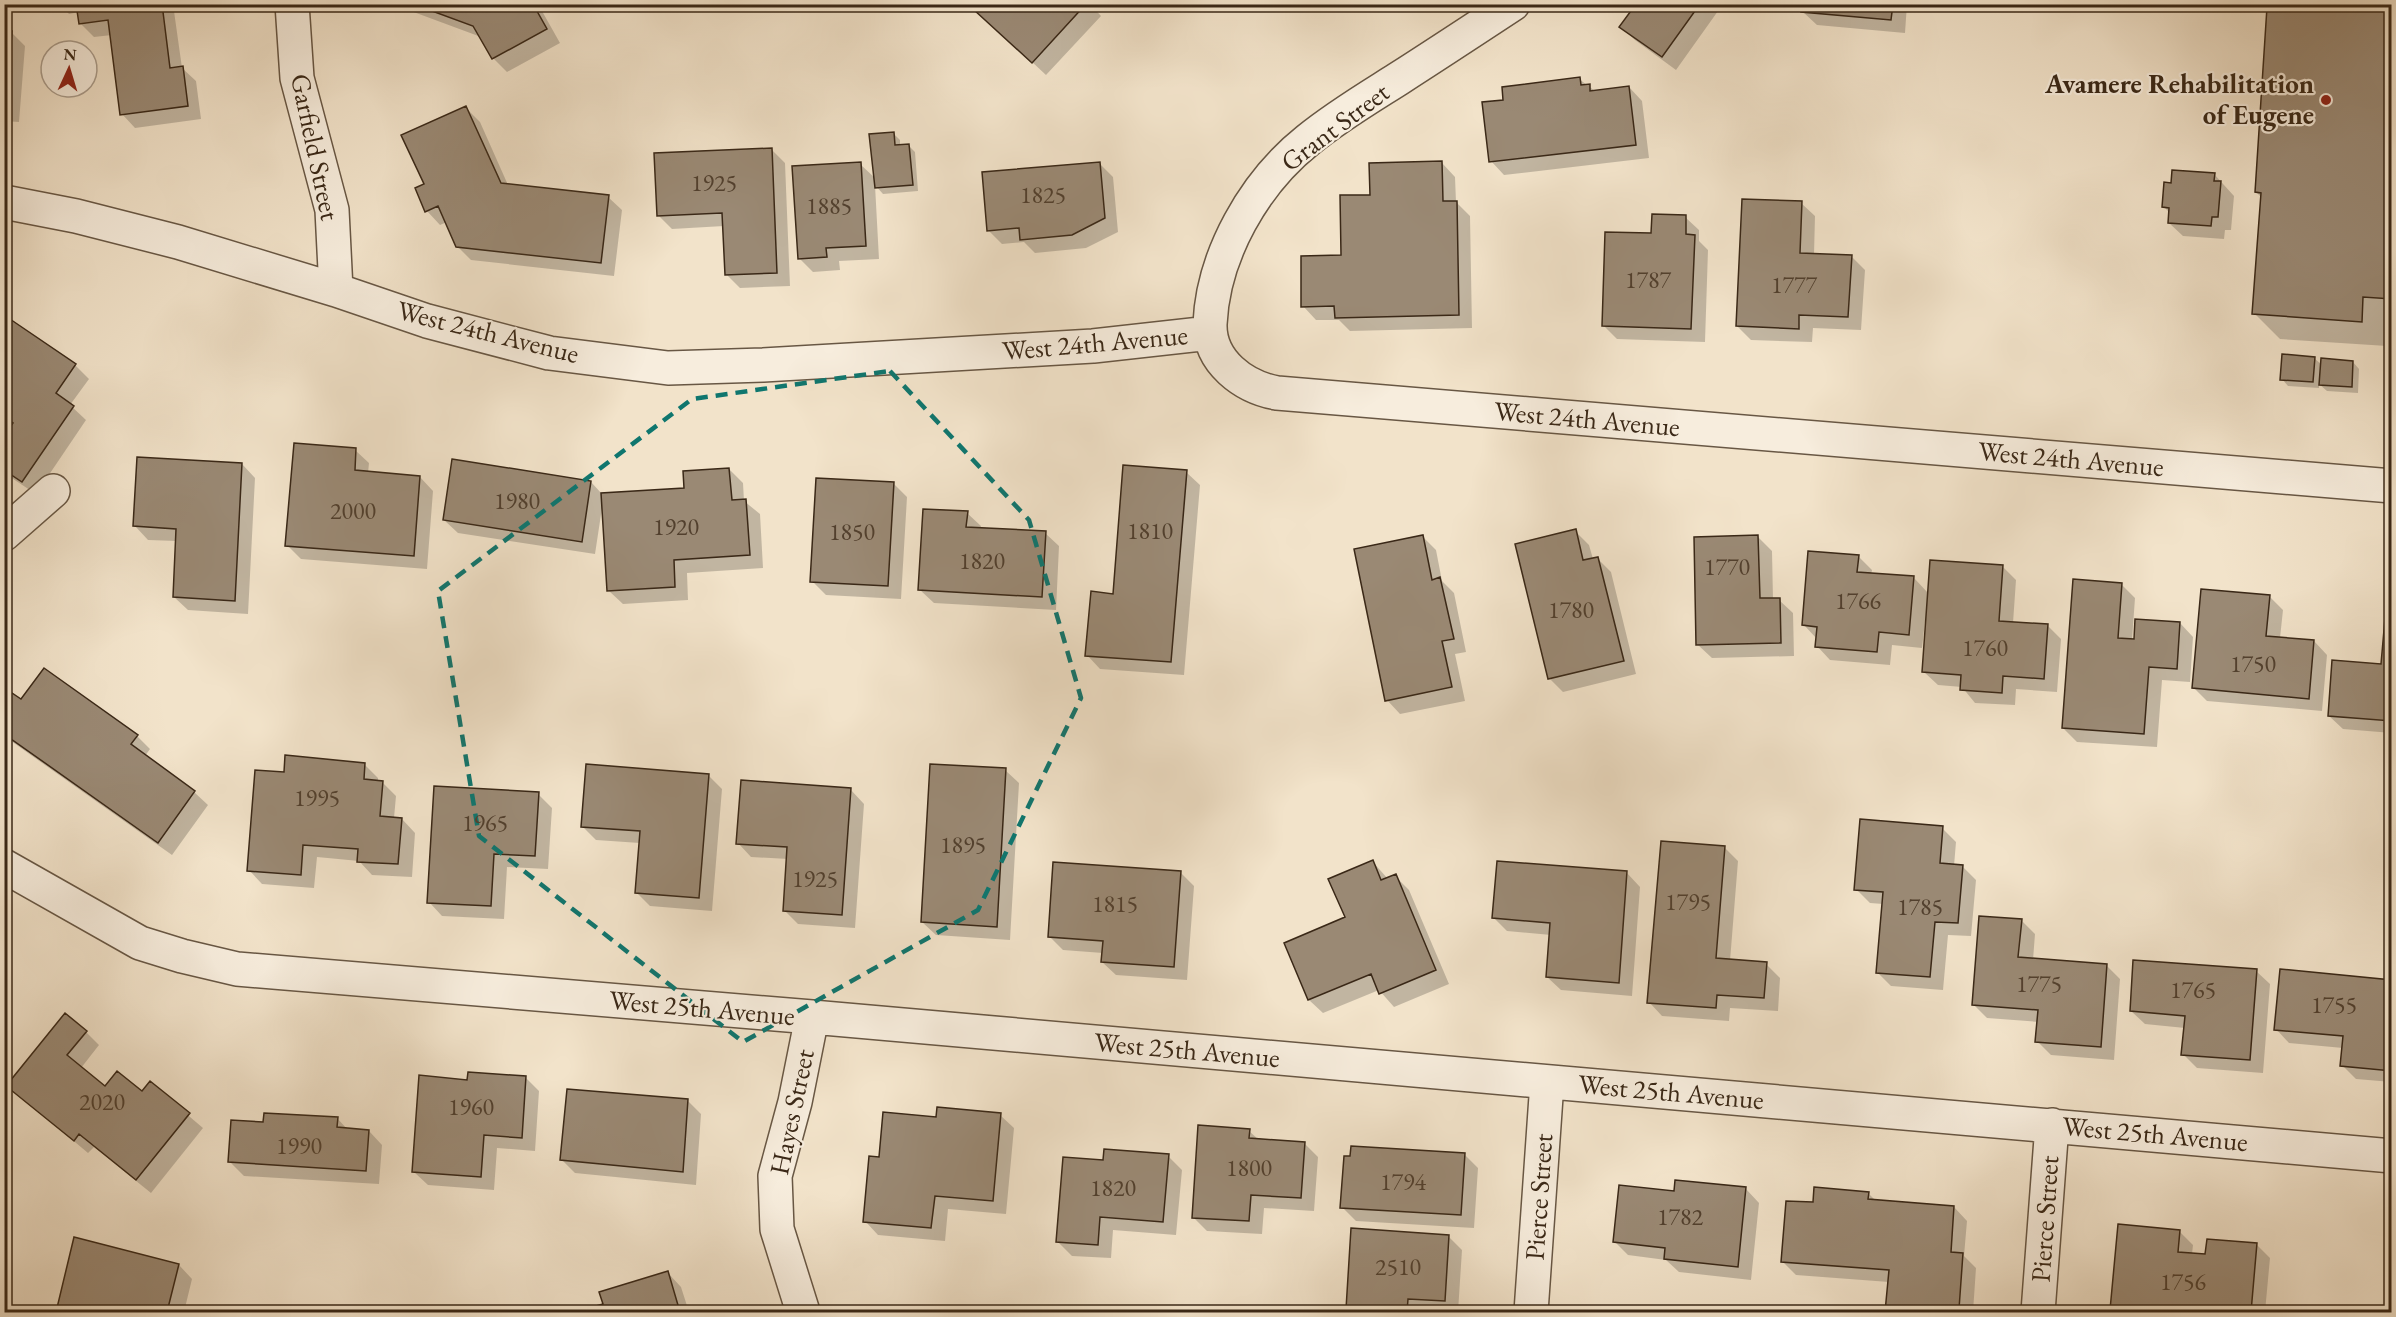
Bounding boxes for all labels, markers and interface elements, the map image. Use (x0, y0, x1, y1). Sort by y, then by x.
north arrow (39, 39, 99, 99)
text: N (63, 44, 77, 65)
place label: Avamere Rehabilitation of Eugene (2044, 66, 2314, 132)
street label: Garfield Street (283, 70, 348, 224)
street label: Grant Street (1273, 74, 1396, 179)
marker: Avamere Rehabilitation of Eugene (2319, 93, 2333, 107)
house number: 1925 (691, 167, 737, 198)
house number: 1825 (1020, 179, 1066, 210)
house number: 1885 (806, 190, 852, 221)
house number: 1787 (1625, 264, 1672, 295)
house number: 1777 (1771, 269, 1818, 300)
street label: West 24th Avenue (393, 292, 583, 371)
street label: West 24th Avenue (1001, 317, 1189, 368)
street label: West 24th Avenue (1493, 393, 1681, 444)
street label: West 24th Avenue (1977, 433, 2165, 484)
house number: 1980 (494, 485, 540, 516)
house number: 2000 (330, 495, 376, 526)
house number: 1920 (653, 511, 699, 542)
house number: 1810 (1127, 515, 1173, 546)
house number: 1850 (829, 516, 875, 547)
house number: 1820 (959, 545, 1005, 576)
house number: 1770 (1704, 551, 1750, 582)
house number: 1766 (1835, 585, 1881, 616)
house number: 1780 (1548, 594, 1594, 625)
house number: 1760 (1962, 632, 2008, 663)
house number: 1750 (2230, 648, 2276, 679)
house number: 1995 (294, 782, 340, 813)
house number: 1965 (462, 807, 508, 838)
house number: 1895 (940, 829, 986, 860)
house number: 1925 (792, 863, 838, 894)
house number: 1795 (1665, 886, 1711, 917)
house number: 1815 (1092, 888, 1138, 919)
house number: 1785 (1897, 891, 1943, 922)
house number: 1775 (2016, 968, 2062, 999)
house number: 1765 (2170, 974, 2216, 1005)
street label: West 25th Avenue (608, 982, 796, 1033)
house number: 1755 (2311, 989, 2357, 1020)
street label: West 25th Avenue (1093, 1024, 1281, 1075)
street label: Hayes Street (761, 1045, 822, 1178)
street label: West 25th Avenue (1577, 1066, 1765, 1117)
house number: 2020 (79, 1086, 125, 1117)
house number: 1960 (448, 1091, 494, 1122)
street label: West 25th Avenue (2061, 1108, 2249, 1159)
house number: 1990 (276, 1130, 322, 1161)
street label: Pierce Street (1517, 1132, 1560, 1261)
house number: 1800 (1226, 1152, 1272, 1183)
street label: Pierce Street (2023, 1154, 2066, 1283)
house number: 1794 (1380, 1166, 1427, 1197)
house number: 1820 (1090, 1172, 1136, 1203)
house number: 1782 (1657, 1201, 1704, 1232)
house number: 2510 (1375, 1251, 1421, 1282)
house number: 1756 (2160, 1266, 2206, 1297)

